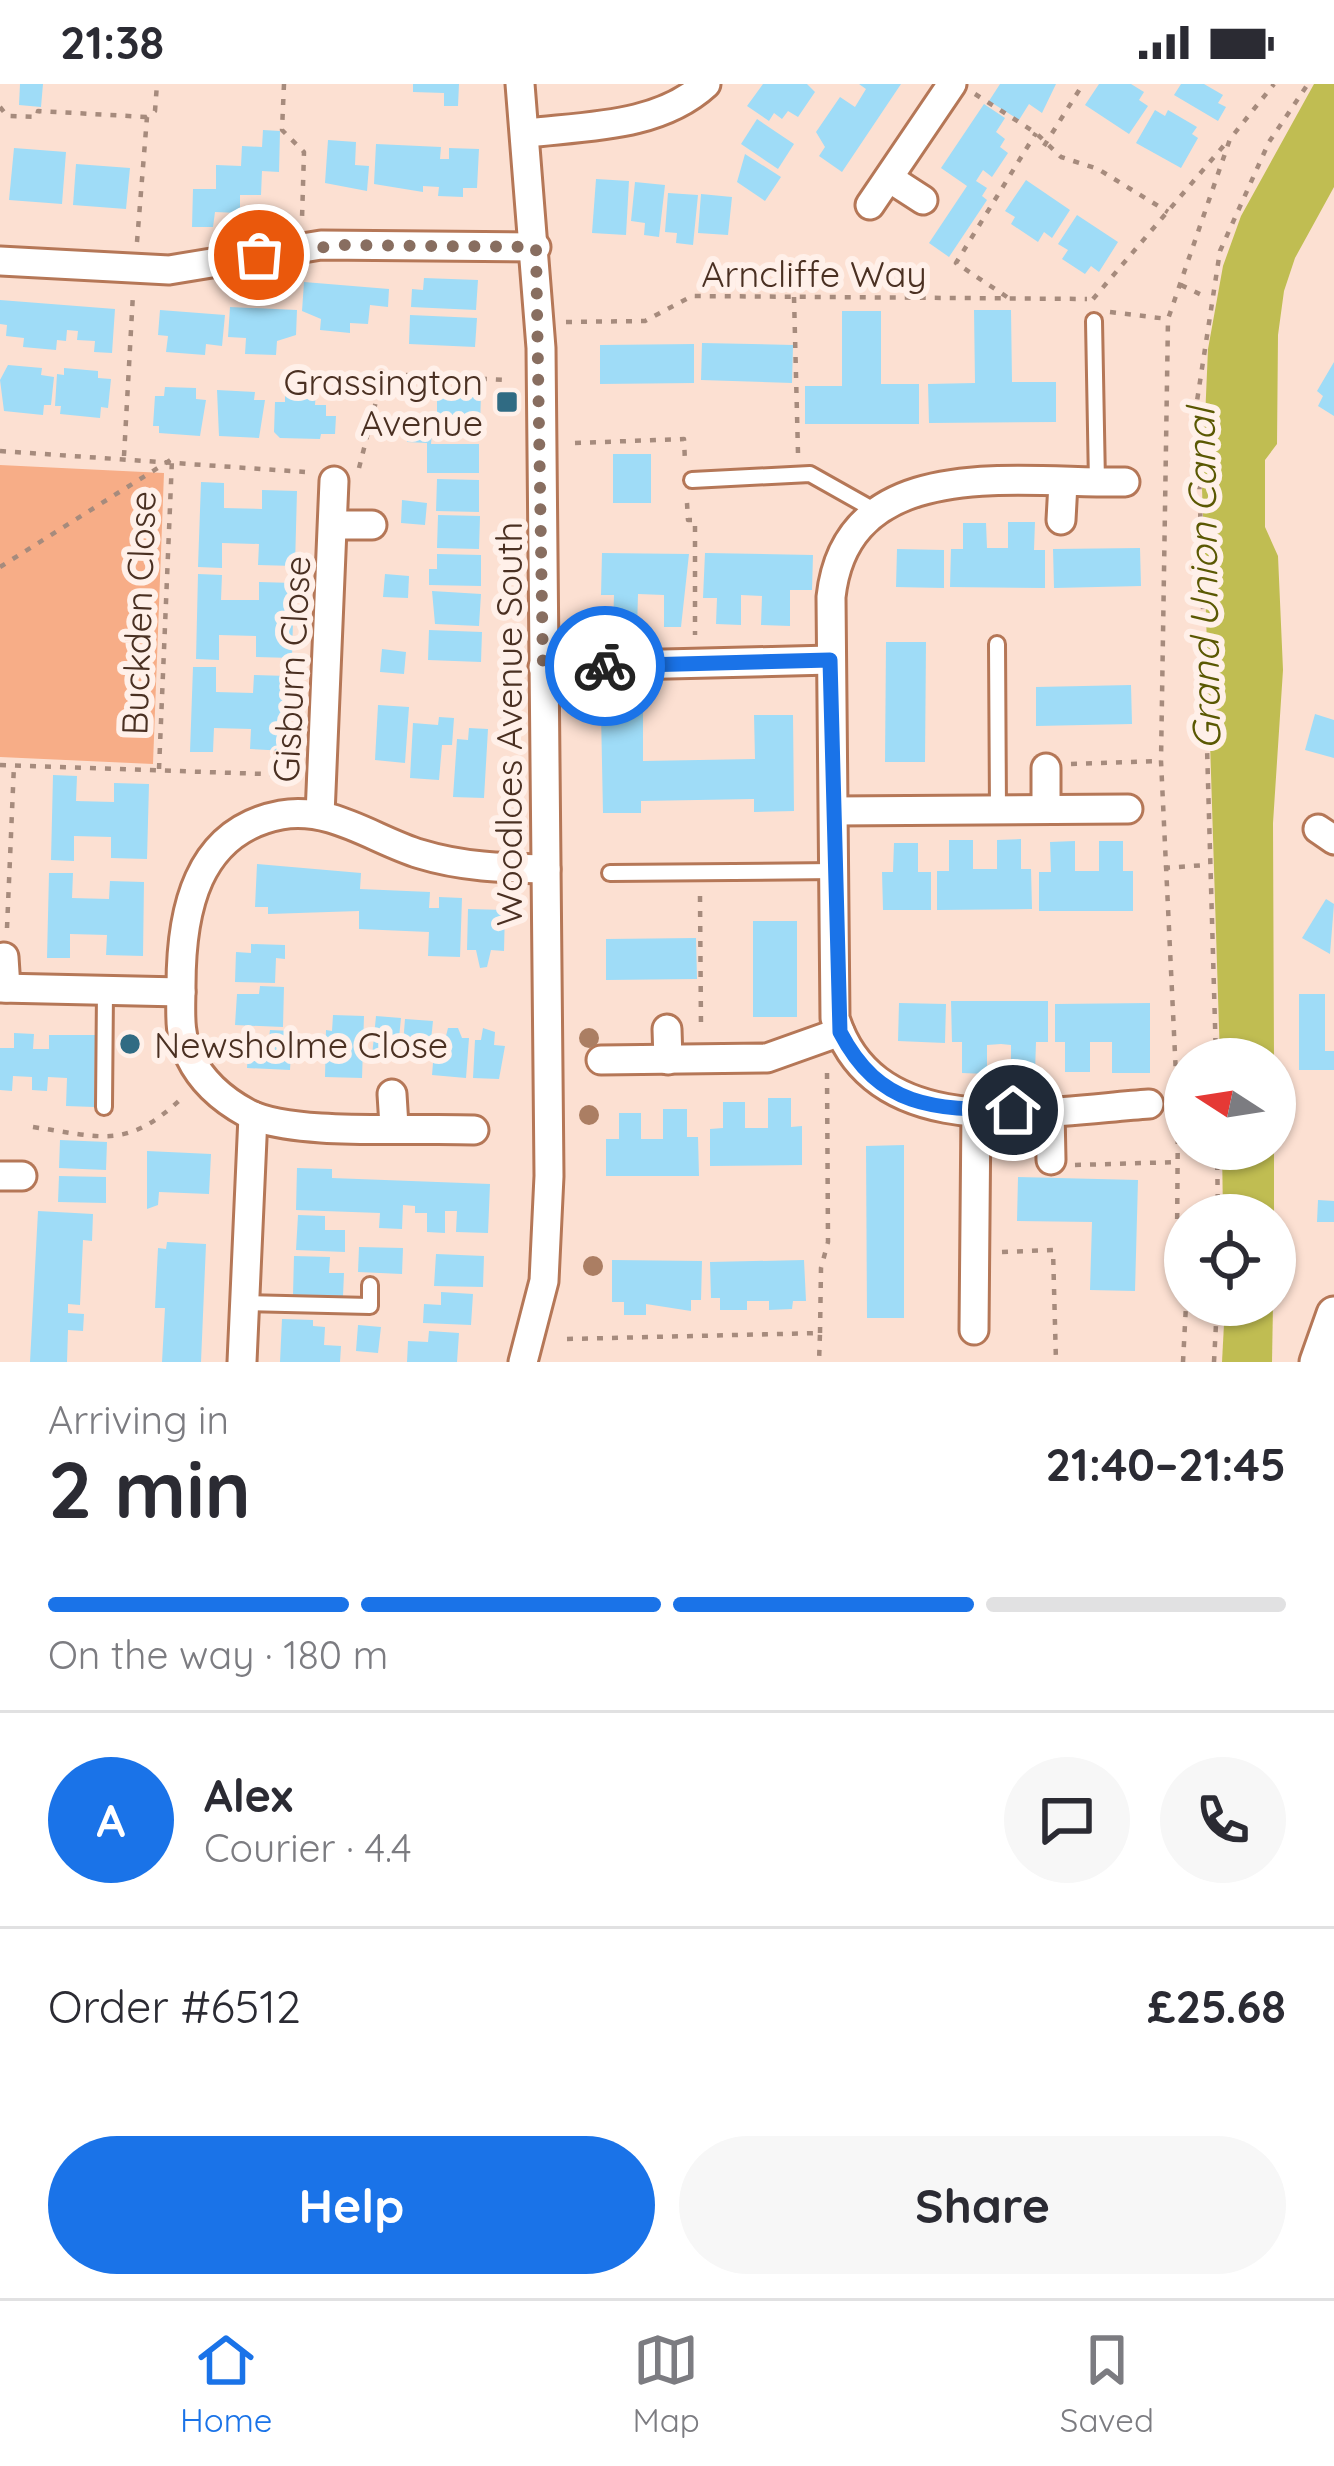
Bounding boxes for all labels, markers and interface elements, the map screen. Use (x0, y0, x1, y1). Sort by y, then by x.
text: 21:38 (60, 14, 164, 70)
pin (208, 204, 310, 306)
icon: bag (226, 222, 292, 288)
street label: Arncliffe Way (701, 251, 927, 296)
place label: Grassington Avenue (283, 359, 483, 445)
marker: Grassington Avenue (494, 389, 520, 415)
water label: Grand Union Canal (1175, 404, 1230, 750)
street label: Buckden Close (111, 490, 165, 736)
street label: Woodloes Avenue South (486, 522, 531, 926)
street label: Gisburn Close (263, 555, 319, 783)
courier (545, 606, 665, 726)
icon: bike (572, 633, 638, 699)
place label: Newsholme Close (154, 1022, 448, 1067)
marker: Newsholme Close (117, 1031, 143, 1057)
north arrow (1164, 1038, 1296, 1170)
map controls (1164, 1038, 1296, 1326)
pin (962, 1059, 1064, 1161)
icon: home (980, 1077, 1046, 1143)
button: locate (1164, 1194, 1296, 1326)
text: Arriving in (48, 1395, 229, 1444)
text: 21:40–21:45 (1046, 1436, 1286, 1492)
text: 2 min (48, 1440, 251, 1538)
text: On the way · 180 m (48, 1630, 388, 1679)
button: chat (1004, 1757, 1130, 1883)
button: phone (1160, 1757, 1286, 1883)
text: Alex (204, 1767, 293, 1823)
text: A (97, 1792, 125, 1848)
text: Courier · 4.4 (204, 1823, 412, 1872)
text: Order #6512 (48, 1978, 301, 2034)
text: £25.68 (1147, 1978, 1286, 2034)
button: Help (48, 2136, 655, 2274)
button: Share (679, 2136, 1286, 2274)
tab: Home (180, 2327, 272, 2440)
tab: Map (633, 2327, 700, 2440)
tab: Saved (1060, 2327, 1154, 2440)

